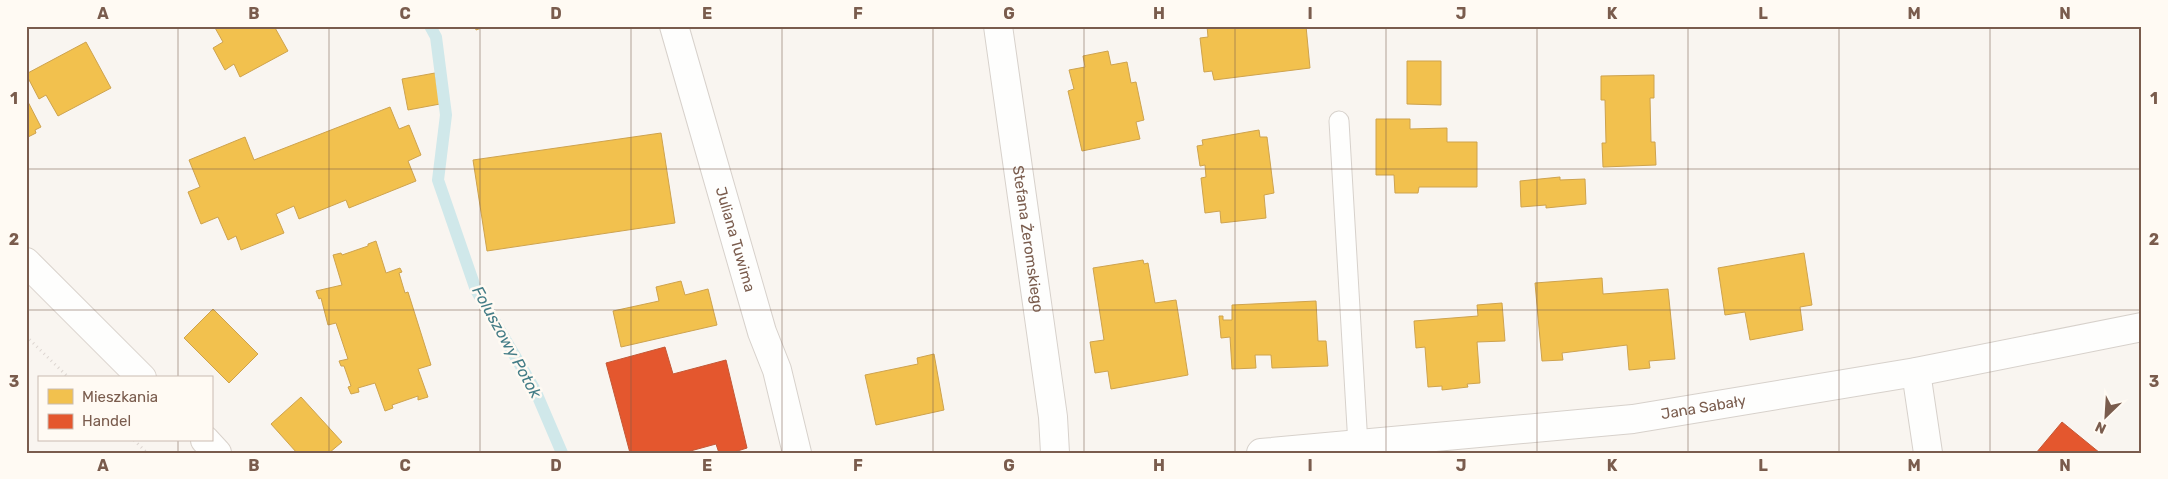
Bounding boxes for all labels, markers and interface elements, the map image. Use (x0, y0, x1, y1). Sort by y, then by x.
text: A (97, 4, 109, 23)
text: B (248, 4, 260, 23)
text: C (399, 4, 411, 23)
text: D (550, 4, 562, 23)
text: E (702, 4, 712, 23)
text: F (853, 4, 863, 23)
text: G (1003, 4, 1015, 23)
text: H (1153, 4, 1165, 23)
text: I (1307, 4, 1313, 23)
text: J (1456, 4, 1466, 23)
text: K (1607, 4, 1618, 23)
text: L (1758, 4, 1768, 23)
text: M (1907, 4, 1921, 23)
text: N (2059, 4, 2071, 23)
text: 1 (10, 89, 18, 108)
text: 1 (2150, 89, 2158, 108)
street label: Stefana Żeromskiego (1009, 164, 1047, 314)
street label: Juliana Tuwima (712, 185, 759, 294)
text: 2 (9, 230, 19, 249)
text: 2 (2149, 230, 2159, 249)
water label: Foluszowy Potok (468, 283, 546, 402)
text: 3 (9, 372, 19, 391)
text: 3 (2149, 372, 2159, 391)
legend (38, 376, 212, 442)
text: Mieszkania (82, 388, 158, 406)
street label: Jana Sabały (1660, 391, 1747, 423)
north arrow (2080, 392, 2130, 442)
text: Handel (82, 412, 131, 430)
text: N (2093, 417, 2109, 437)
text: A (97, 456, 109, 475)
text: B (248, 456, 260, 475)
text: C (399, 456, 411, 475)
text: D (550, 456, 562, 475)
text: E (702, 456, 712, 475)
text: F (853, 456, 863, 475)
text: G (1003, 456, 1015, 475)
text: H (1153, 456, 1165, 475)
text: I (1307, 456, 1313, 475)
text: J (1456, 456, 1466, 475)
text: K (1607, 456, 1618, 475)
text: L (1758, 456, 1768, 475)
text: M (1907, 456, 1921, 475)
text: N (2059, 456, 2071, 475)

